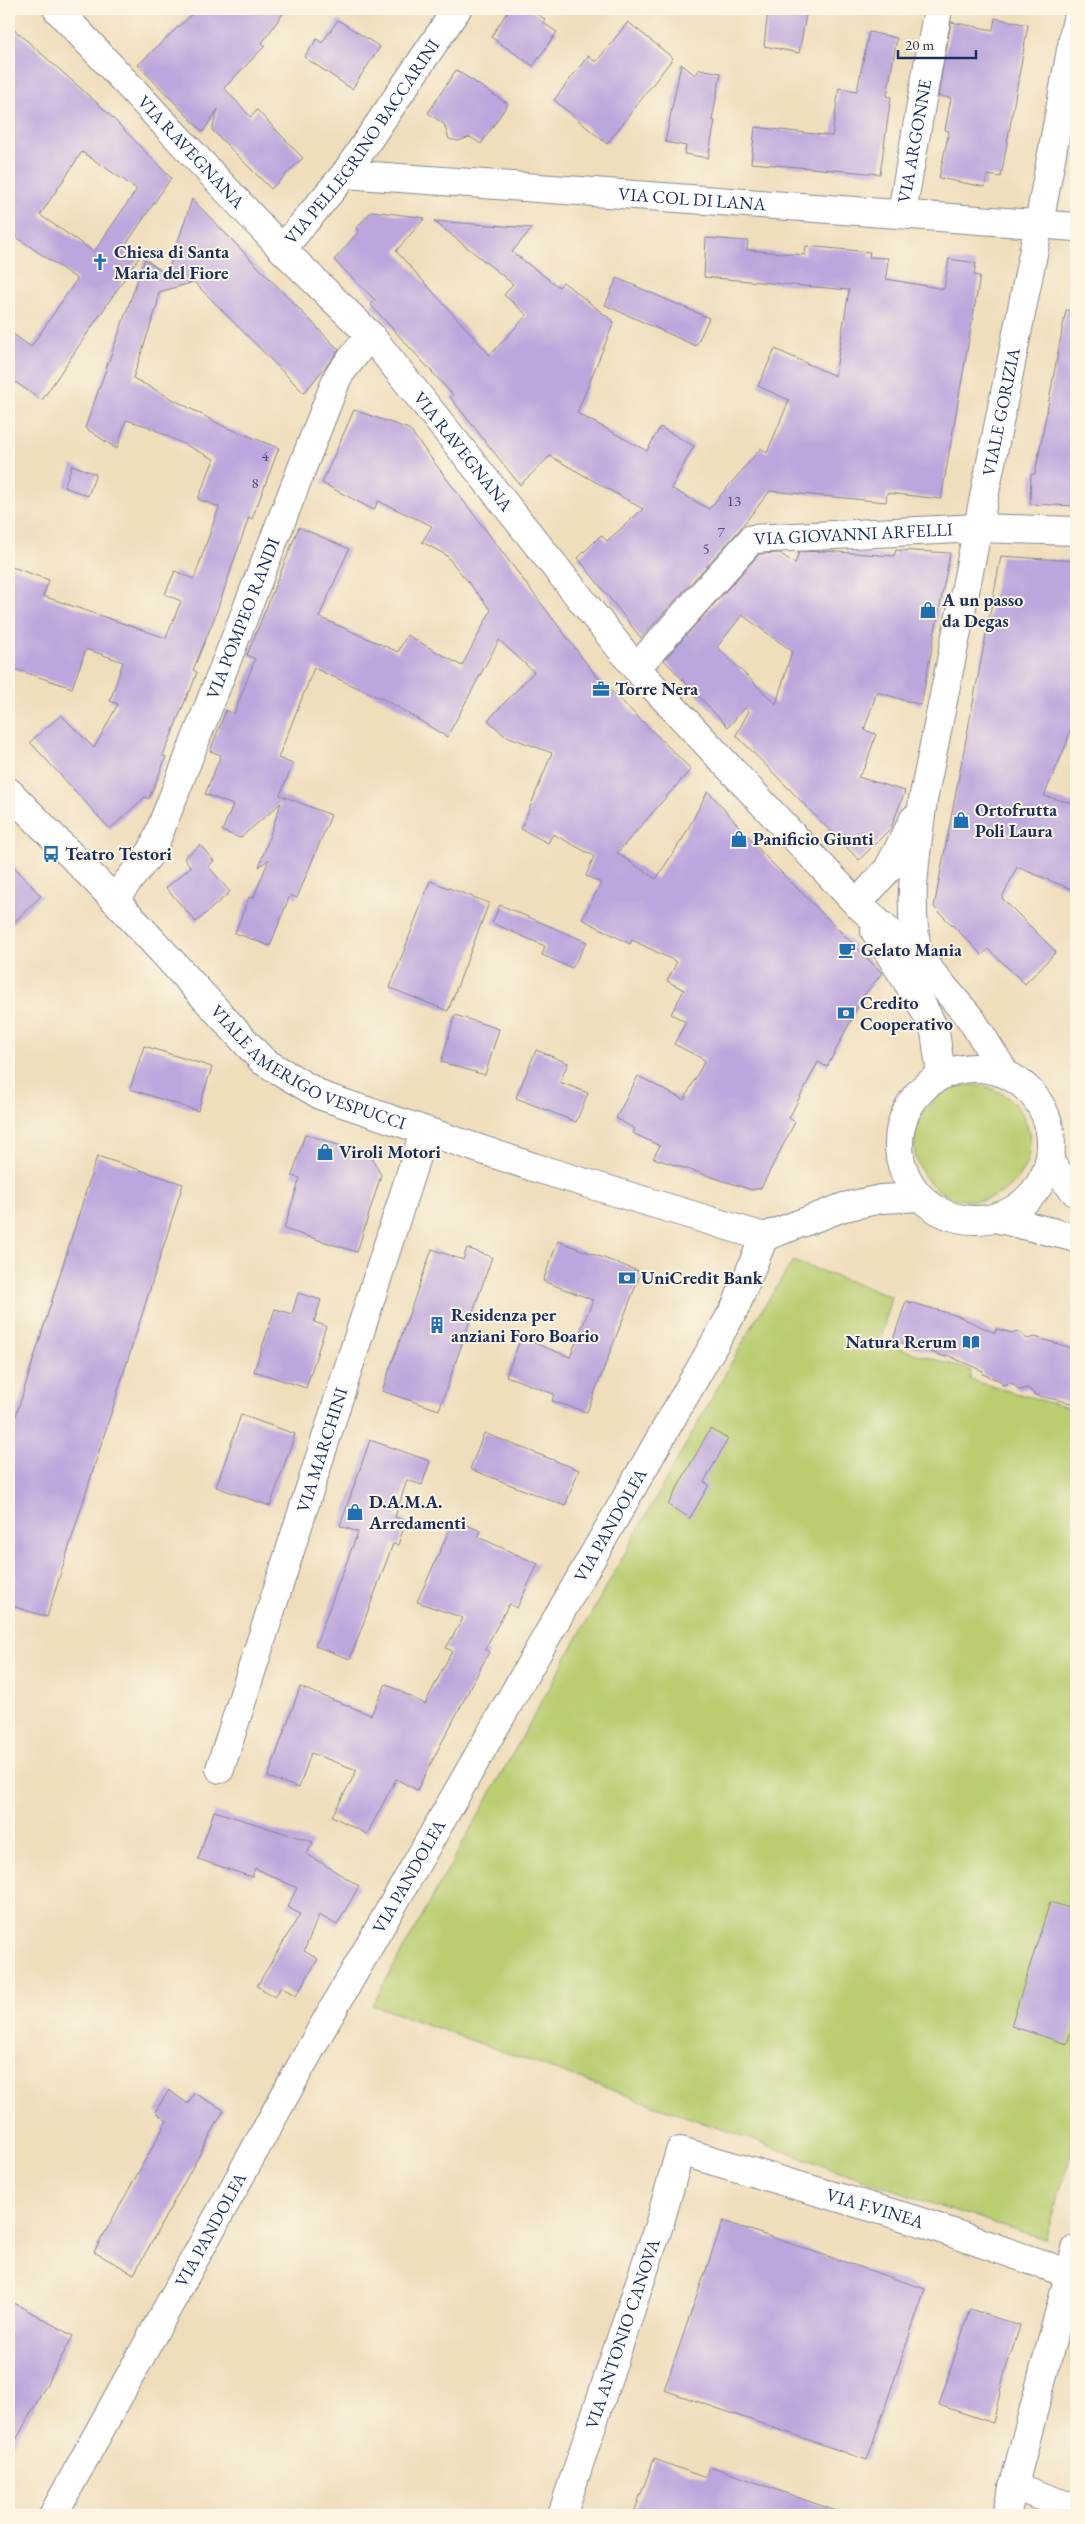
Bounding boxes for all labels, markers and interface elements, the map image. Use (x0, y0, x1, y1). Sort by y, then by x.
scale bar (898, 28, 975, 60)
street label: VIA PELLEGRINO BACCARINI (279, 34, 444, 249)
text: 20 m (905, 35, 934, 54)
street label: VIA ARGONNE (892, 77, 936, 205)
street label: VIA RAVEGNANA (133, 90, 250, 213)
street label: VIA COL DI LANA (617, 182, 767, 216)
place label: Chiesa di Santa Maria del Fiore (114, 240, 229, 284)
church icon: Chiesa di Santa Maria del Fiore (90, 252, 110, 272)
street label: VIALE GORIZIA (977, 345, 1025, 478)
street label: VIA RAVEGNANA (409, 387, 518, 516)
house number: 4 (261, 446, 269, 465)
house number: 8 (251, 473, 259, 492)
house number: 13 (727, 491, 741, 510)
street label: VIA GIOVANNI ARFELLI (753, 517, 953, 550)
house number: 7 (717, 522, 725, 541)
street label: VIA POMPEO RANDI (201, 534, 285, 702)
house number: 5 (702, 539, 710, 558)
place label: A un passo da Degas (941, 588, 1023, 632)
shop icon: A un passo da Degas (918, 600, 938, 620)
place label: Torre Nera (615, 677, 698, 700)
office icon: Torre Nera (591, 679, 611, 699)
place label: Ortofrutta Poli Laura (975, 798, 1057, 842)
shop icon: Ortofrutta Poli Laura (951, 810, 971, 830)
place label: Panificio Giunti (753, 827, 874, 850)
shop icon: Panificio Giunti (729, 829, 749, 849)
place label: Teatro Testori (65, 842, 172, 865)
bus stop icon: Teatro Testori (41, 844, 61, 864)
place label: Gelato Mania (861, 938, 962, 961)
cafe icon: Gelato Mania (837, 940, 857, 960)
place label: Credito Cooperativo (860, 991, 953, 1035)
street label: VIALE AMERIGO VESPUCCI (206, 1000, 409, 1134)
bank icon: Credito Cooperativo (836, 1003, 856, 1023)
place label: Viroli Motori (339, 1140, 442, 1163)
shop icon: Viroli Motori (315, 1142, 335, 1162)
place label: UniCredit Bank (641, 1266, 764, 1289)
bank icon: UniCredit Bank (617, 1268, 637, 1288)
place label: Residenza per anziani Foro Boario (451, 1303, 599, 1347)
building icon: Residenza per anziani Foro Boario (427, 1315, 447, 1335)
place label: Natura Rerum (845, 1330, 957, 1353)
library icon: Natura Rerum (961, 1332, 981, 1352)
street label: VIA MARCHINI (291, 1385, 352, 1515)
street label: VIA PANDOLFA (568, 1463, 652, 1586)
place label: D.A.M.A. Arredamenti (368, 1490, 467, 1534)
shop icon: D.A.M.A. Arredamenti (345, 1502, 365, 1522)
street label: VIA PANDOLFA (367, 1815, 451, 1937)
street label: VIA PANDOLFA (169, 2168, 251, 2291)
street label: VIA F.VINEA (823, 2183, 928, 2233)
street label: VIA ANTONIO CANOVA (580, 2235, 665, 2432)

